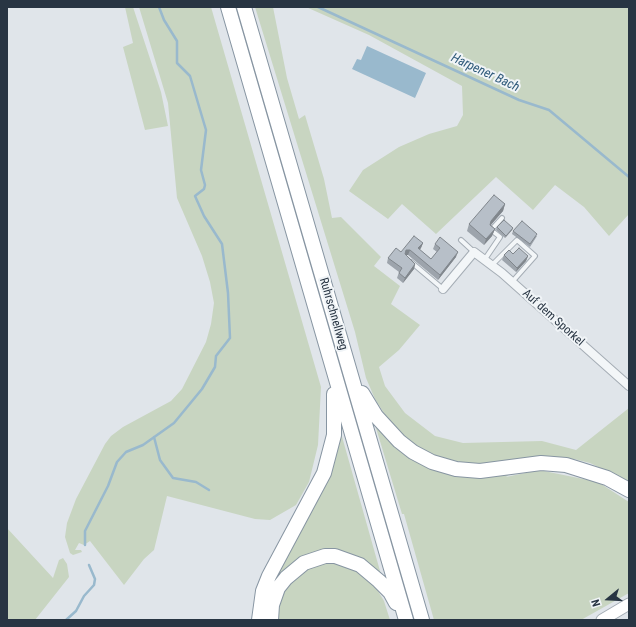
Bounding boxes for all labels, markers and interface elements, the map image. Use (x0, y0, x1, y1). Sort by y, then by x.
water label: Harpener Bach (448, 50, 522, 96)
street label: Ruhrschnellweg (316, 276, 350, 352)
street label: Auf dem Sporkel (519, 287, 587, 349)
north arrow (588, 579, 628, 619)
text: N (589, 598, 603, 608)

